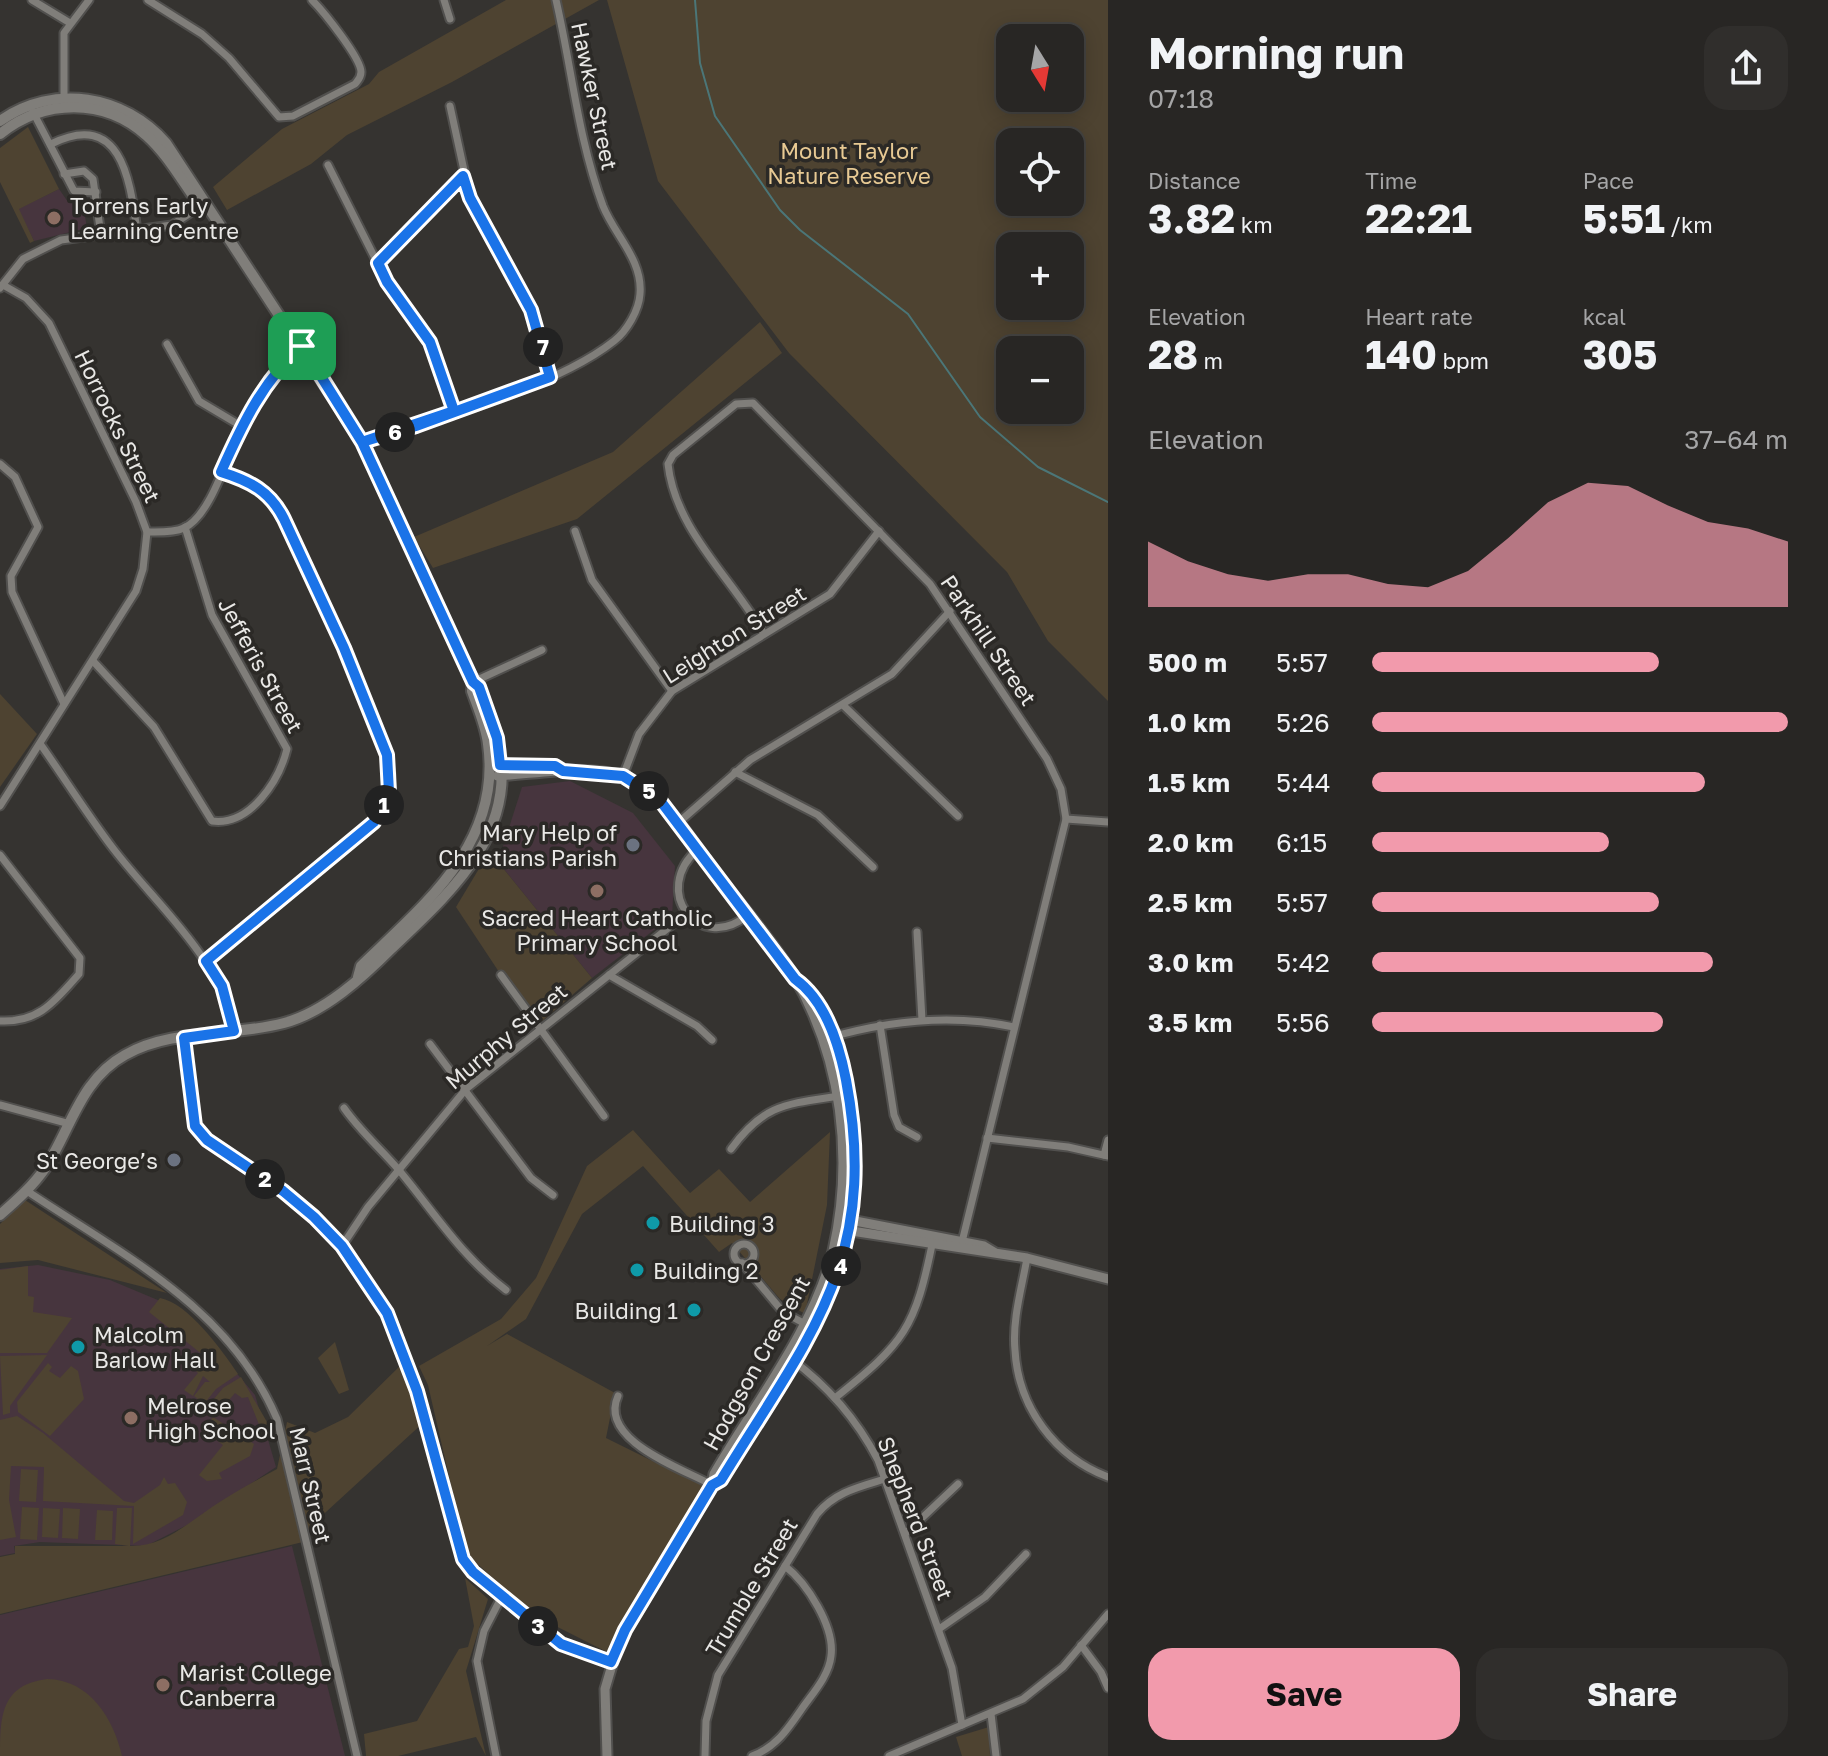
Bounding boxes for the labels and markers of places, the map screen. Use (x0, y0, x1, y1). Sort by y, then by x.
place label: Torrens Early Learning Centre (70, 192, 239, 244)
marker: Torrens Early Learning Centre (45, 209, 63, 227)
pin (268, 312, 336, 380)
pin: 7 (523, 327, 563, 367)
pin: 6 (375, 412, 415, 452)
pin: 5 (629, 771, 669, 811)
pin: 1 (364, 785, 404, 825)
place label: Mary Help of Christians Parish (438, 819, 617, 871)
marker: Mary Help of Christians Parish (624, 836, 642, 854)
marker: Sacred Heart Catholic Primary School (588, 882, 606, 900)
place label: Sacred Heart Catholic Primary School (481, 904, 713, 956)
place label: St George’s (36, 1147, 158, 1174)
marker: St George’s (165, 1151, 183, 1169)
pin: 2 (245, 1159, 285, 1199)
place label: Building 3 (669, 1210, 775, 1237)
marker: Building 3 (644, 1214, 662, 1232)
pin: 4 (821, 1246, 861, 1286)
place label: Building 2 (653, 1257, 759, 1284)
marker: Building 2 (628, 1261, 646, 1279)
place label: Building 1 (575, 1297, 678, 1324)
marker: Building 1 (685, 1301, 703, 1319)
place label: Malcolm Barlow Hall (94, 1321, 216, 1373)
marker: Malcolm Barlow Hall (69, 1338, 87, 1356)
place label: Melrose High School (147, 1392, 275, 1444)
marker: Melrose High School (122, 1409, 140, 1427)
pin: 3 (518, 1606, 558, 1646)
place label: Marist College Canberra (179, 1659, 332, 1711)
marker: Marist College Canberra (154, 1676, 172, 1694)

